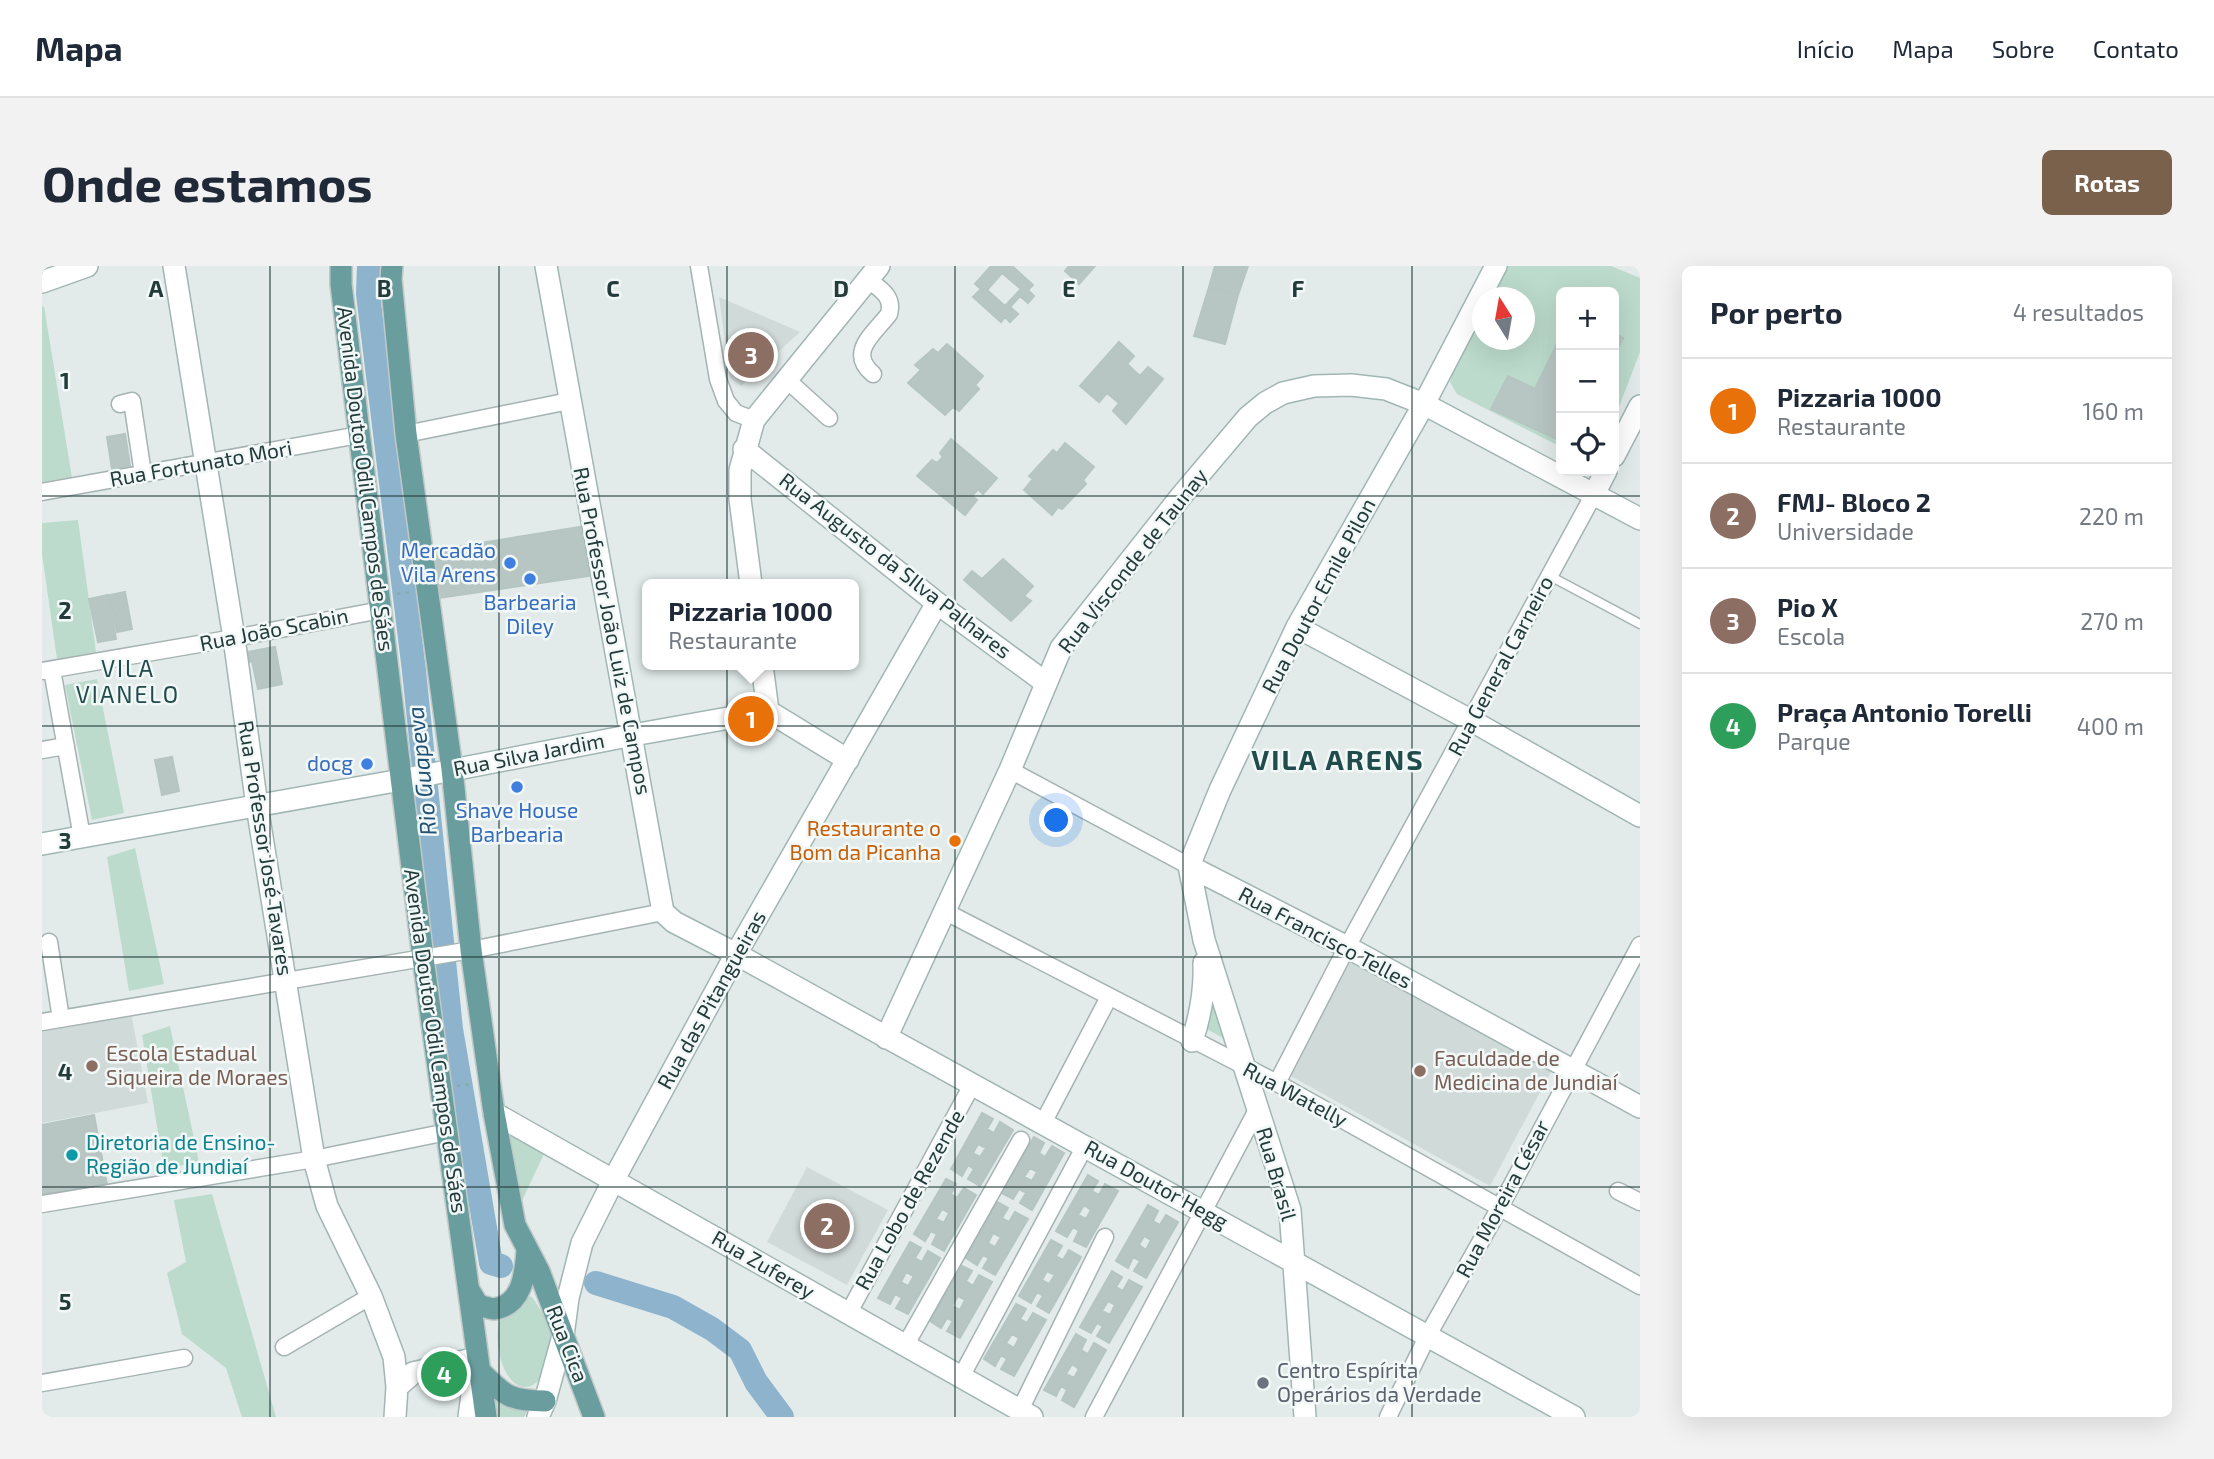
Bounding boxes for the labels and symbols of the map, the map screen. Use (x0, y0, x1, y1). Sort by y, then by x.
text: A (148, 274, 164, 302)
text: B (377, 274, 391, 302)
text: C (606, 274, 620, 302)
text: D (833, 274, 849, 302)
text: E (1062, 274, 1076, 302)
text: F (1292, 274, 1305, 302)
north arrow (1472, 287, 1535, 350)
street label: Avenida Doutor Odil Campos de Sáes (333, 305, 400, 653)
pin: 3 (728, 329, 774, 381)
text: 1 (60, 366, 70, 394)
street label: Rua Fortunato Mori (108, 434, 294, 491)
street label: Rua Visconde de Taunay (1052, 463, 1212, 657)
street label: Rua Professor João Luiz de Campos (569, 465, 658, 797)
street label: Rua Augusto da SIlva Palhares (775, 467, 1017, 663)
street label: Rua Doutor Emile Pilon (1256, 494, 1380, 697)
place label: Mercadão Vila Arens (401, 537, 496, 586)
marker: Mercadão Vila Arens (502, 555, 518, 571)
marker: Barbearia Diley (522, 571, 538, 587)
street label: Rua General Carneiro (1442, 571, 1558, 760)
place label: Barbearia Diley (484, 589, 576, 638)
text: 2 (58, 596, 72, 624)
street label: Rua João Scabin (197, 602, 350, 655)
district label: VILA VIANELO (76, 654, 180, 708)
pin: 1 (728, 693, 774, 745)
water label: Rio Guapeva (400, 705, 442, 837)
street label: Rua Professor José Tavares (234, 718, 299, 977)
street label: Rua Silva Jardim (451, 727, 606, 780)
district label: VILA ARENS (1251, 742, 1425, 776)
place label: docg (307, 750, 353, 775)
marker: docg (359, 756, 375, 772)
marker: Shave House Barbearia (509, 779, 525, 795)
place label: Shave House Barbearia (456, 797, 578, 846)
your location (1039, 803, 1073, 837)
place label: Restaurante o Bom da Picanha (789, 815, 941, 864)
text: 3 (58, 826, 72, 854)
marker: Restaurante o Bom da Picanha (947, 833, 963, 849)
street label: Avenida Doutor Odil Campos de Sáes (400, 867, 473, 1214)
street label: Rua Francisco Telles (1235, 881, 1416, 993)
street label: Rua das Pitangueiras (651, 906, 770, 1093)
place label: Escola Estadual Siqueira de Moraes (106, 1040, 288, 1089)
place label: Faculdade de Medicina de Jundiaí (1434, 1045, 1618, 1094)
street label: Rua Watelly (1239, 1056, 1352, 1132)
text: 4 (58, 1057, 72, 1085)
marker: Escola Estadual Siqueira de Moraes (84, 1058, 100, 1074)
marker: Faculdade de Medicina de Jundiaí (1412, 1063, 1428, 1079)
street label: Rua Lobo de Rezende (849, 1105, 969, 1294)
street label: Rua Moreira César (1450, 1115, 1554, 1281)
street label: Rua Brasil (1252, 1124, 1303, 1224)
place label: Diretoria de Ensino- Região de Jundiaí (86, 1129, 276, 1178)
street label: Rua Doutor Hegg (1081, 1134, 1233, 1234)
marker: Diretoria de Ensino- Região de Jundiaí (64, 1147, 80, 1163)
pin: 2 (804, 1200, 850, 1252)
street label: Rua Zuferey (708, 1224, 820, 1303)
text: 5 (59, 1287, 71, 1315)
street label: Rua Cica (542, 1302, 594, 1385)
pin: 4 (421, 1348, 467, 1400)
place label: Centro Espírita Operários da Verdade (1277, 1357, 1481, 1406)
marker: Centro Espírita Operários da Verdade (1255, 1375, 1271, 1391)

